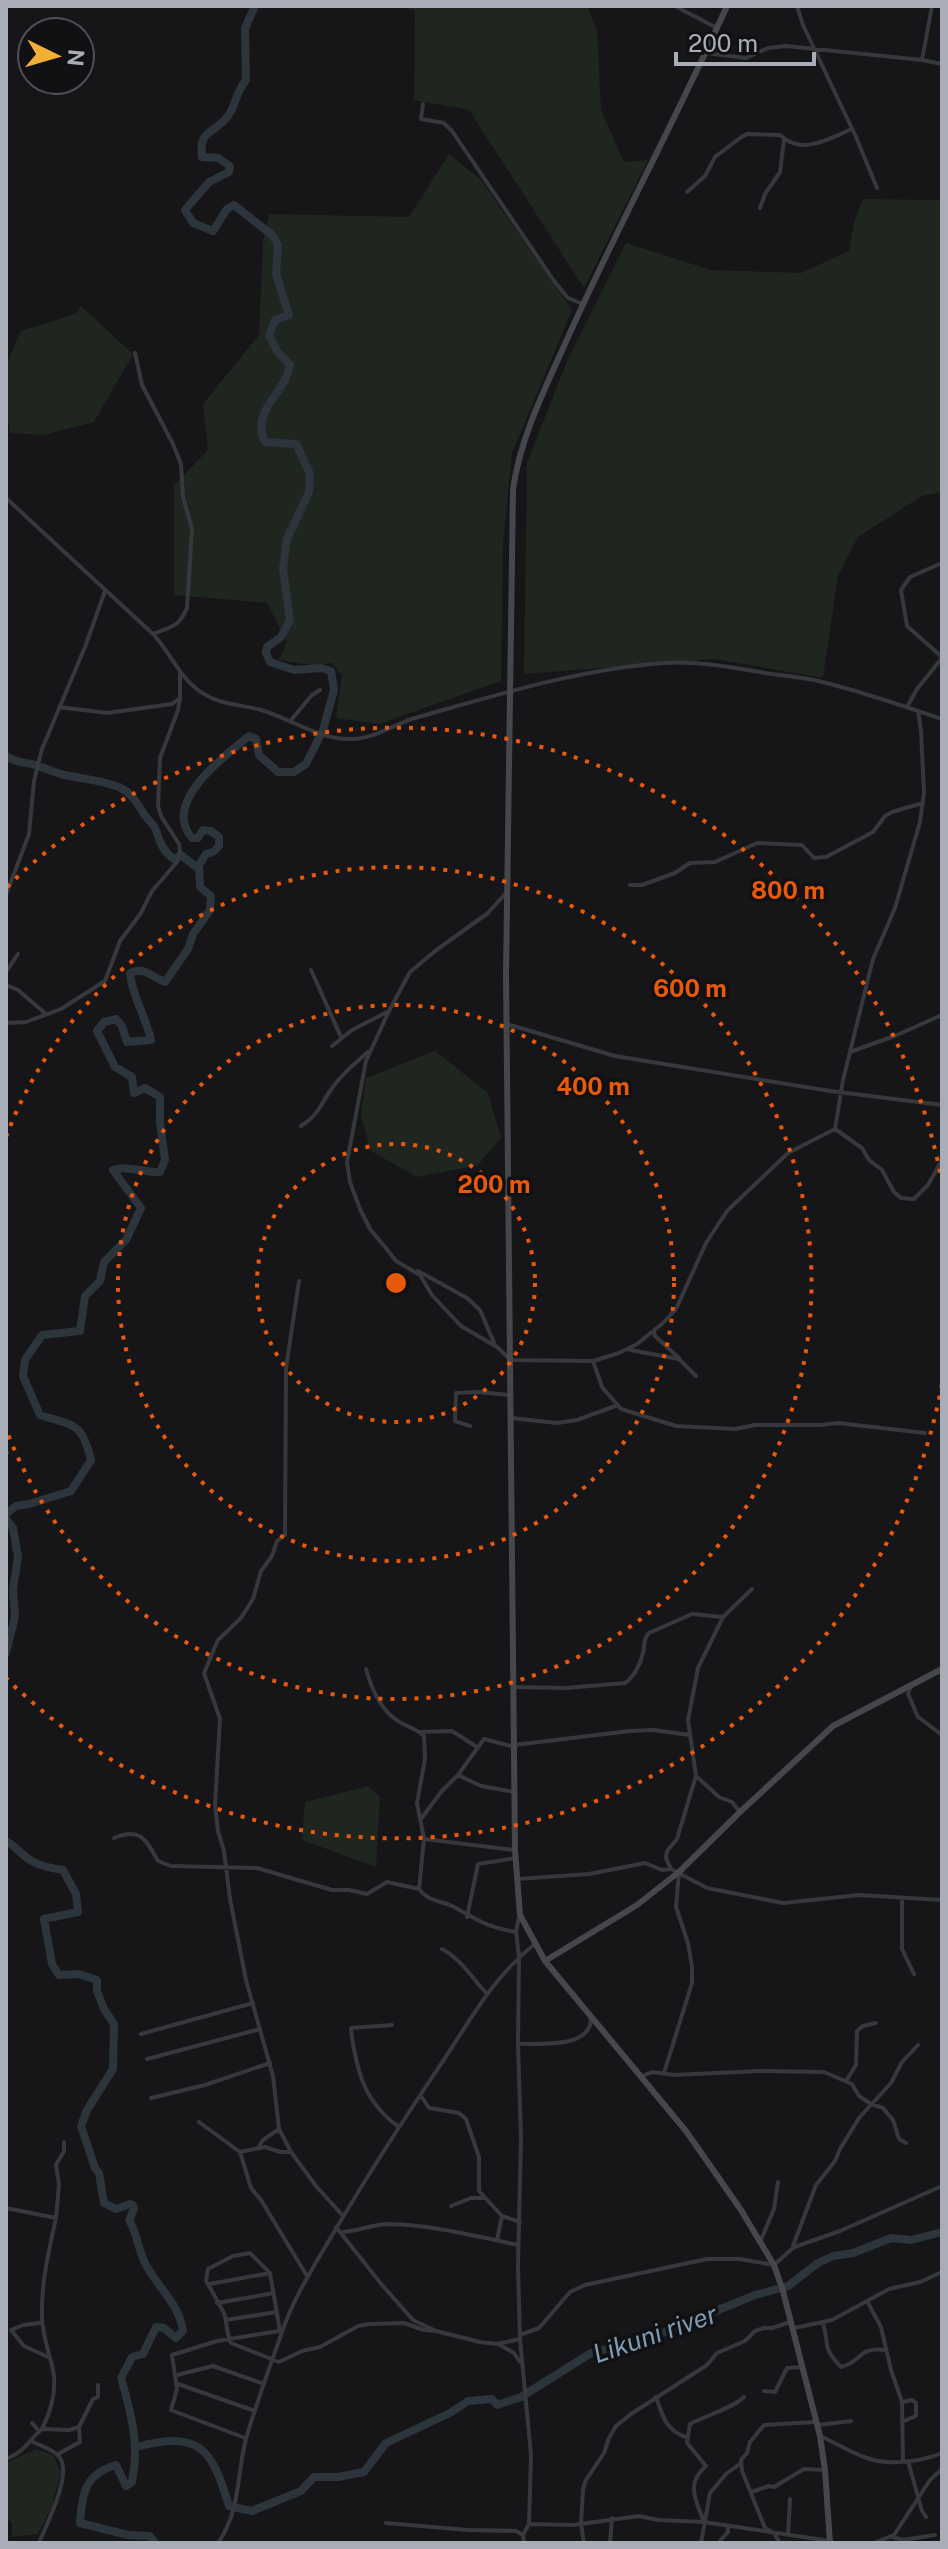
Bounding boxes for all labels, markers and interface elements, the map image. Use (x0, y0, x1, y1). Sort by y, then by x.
north arrow (16, 16, 96, 96)
scale bar (676, 16, 814, 66)
text: 200 m (688, 29, 758, 57)
text: N (62, 48, 90, 67)
text: 800 m (751, 876, 825, 904)
text: 600 m (653, 974, 727, 1002)
text: 400 m (556, 1072, 630, 1100)
text: 200 m (457, 1170, 531, 1198)
centre of rings (382, 1269, 410, 1297)
water label: Likuni river (589, 2298, 721, 2369)

